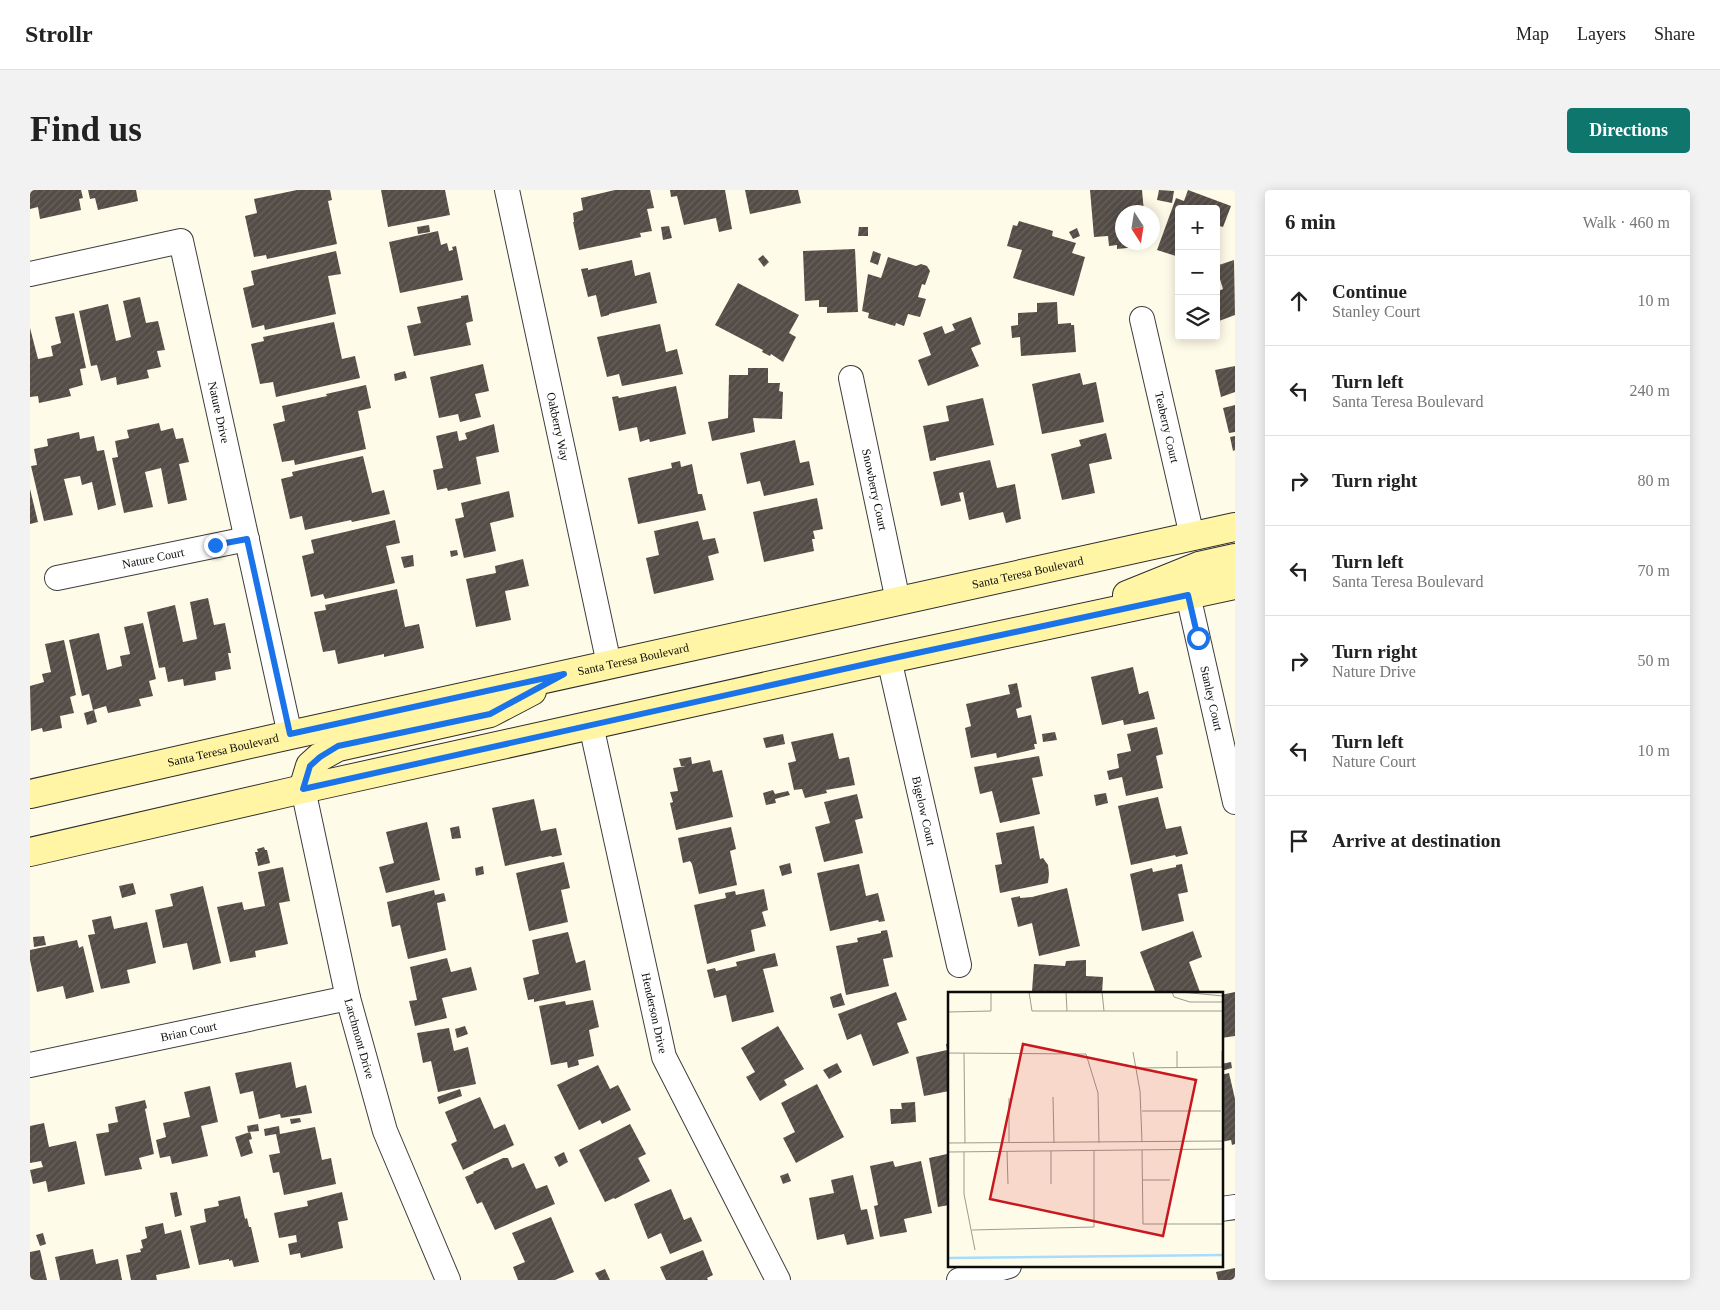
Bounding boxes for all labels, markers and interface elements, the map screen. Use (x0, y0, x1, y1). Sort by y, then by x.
text: Strollr (25, 21, 93, 47)
text: Map (1516, 24, 1549, 44)
text: Layers (1577, 24, 1626, 44)
text: Share (1654, 24, 1695, 44)
button: Directions (1567, 108, 1690, 153)
text: Find us (30, 110, 142, 149)
north arrow (1115, 205, 1160, 250)
map controls (1175, 205, 1220, 340)
button: + (1175, 205, 1220, 250)
text: 6 min (1285, 210, 1336, 234)
text: Walk · 460 m (1583, 214, 1670, 231)
button: − (1175, 250, 1220, 295)
text: Continue (1332, 281, 1407, 302)
icon: ahead (1285, 287, 1313, 315)
text: 10 m (1638, 292, 1670, 309)
button: layers (1175, 295, 1220, 340)
text: Stanley Court (1332, 303, 1420, 320)
text: Turn left (1332, 371, 1404, 392)
icon: left (1285, 377, 1313, 405)
street label: Nature Drive (205, 380, 232, 445)
text: 240 m (1630, 382, 1670, 399)
street label: Teaberry Court (1152, 390, 1182, 465)
street label: Oakberry Way (544, 391, 572, 462)
text: Santa Teresa Boulevard (1332, 393, 1483, 410)
street label: Snowberry Court (859, 447, 890, 532)
icon: right (1285, 467, 1313, 495)
text: Turn right (1332, 470, 1417, 491)
text: 80 m (1638, 472, 1670, 489)
route end (204, 534, 227, 557)
street label: Nature Court (121, 545, 186, 571)
text: Turn left (1332, 551, 1404, 572)
street label: Santa Teresa Boulevard (971, 554, 1085, 592)
icon: left (1285, 557, 1313, 585)
text: 70 m (1638, 562, 1670, 579)
text: Santa Teresa Boulevard (1332, 573, 1483, 590)
route start (1187, 627, 1210, 650)
street label: Santa Teresa Boulevard (576, 640, 690, 679)
text: Turn right (1332, 641, 1417, 662)
icon: right (1285, 647, 1313, 675)
text: 50 m (1638, 652, 1670, 669)
text: Nature Drive (1332, 663, 1416, 680)
street label: Stanley Court (1197, 664, 1226, 733)
street label: Santa Teresa Boulevard (166, 731, 280, 770)
text: Turn left (1332, 731, 1404, 752)
icon: left (1285, 737, 1313, 765)
text: 10 m (1638, 742, 1670, 759)
text: Nature Court (1332, 753, 1416, 770)
street label: Bigelow Court (909, 775, 939, 848)
icon: arrive (1285, 827, 1313, 855)
text: Arrive at destination (1332, 830, 1501, 851)
street label: Henderson Drive (639, 971, 670, 1055)
inset map (948, 992, 1222, 1268)
street label: Larchmont Drive (341, 997, 377, 1081)
street label: Brian Court (159, 1019, 219, 1044)

